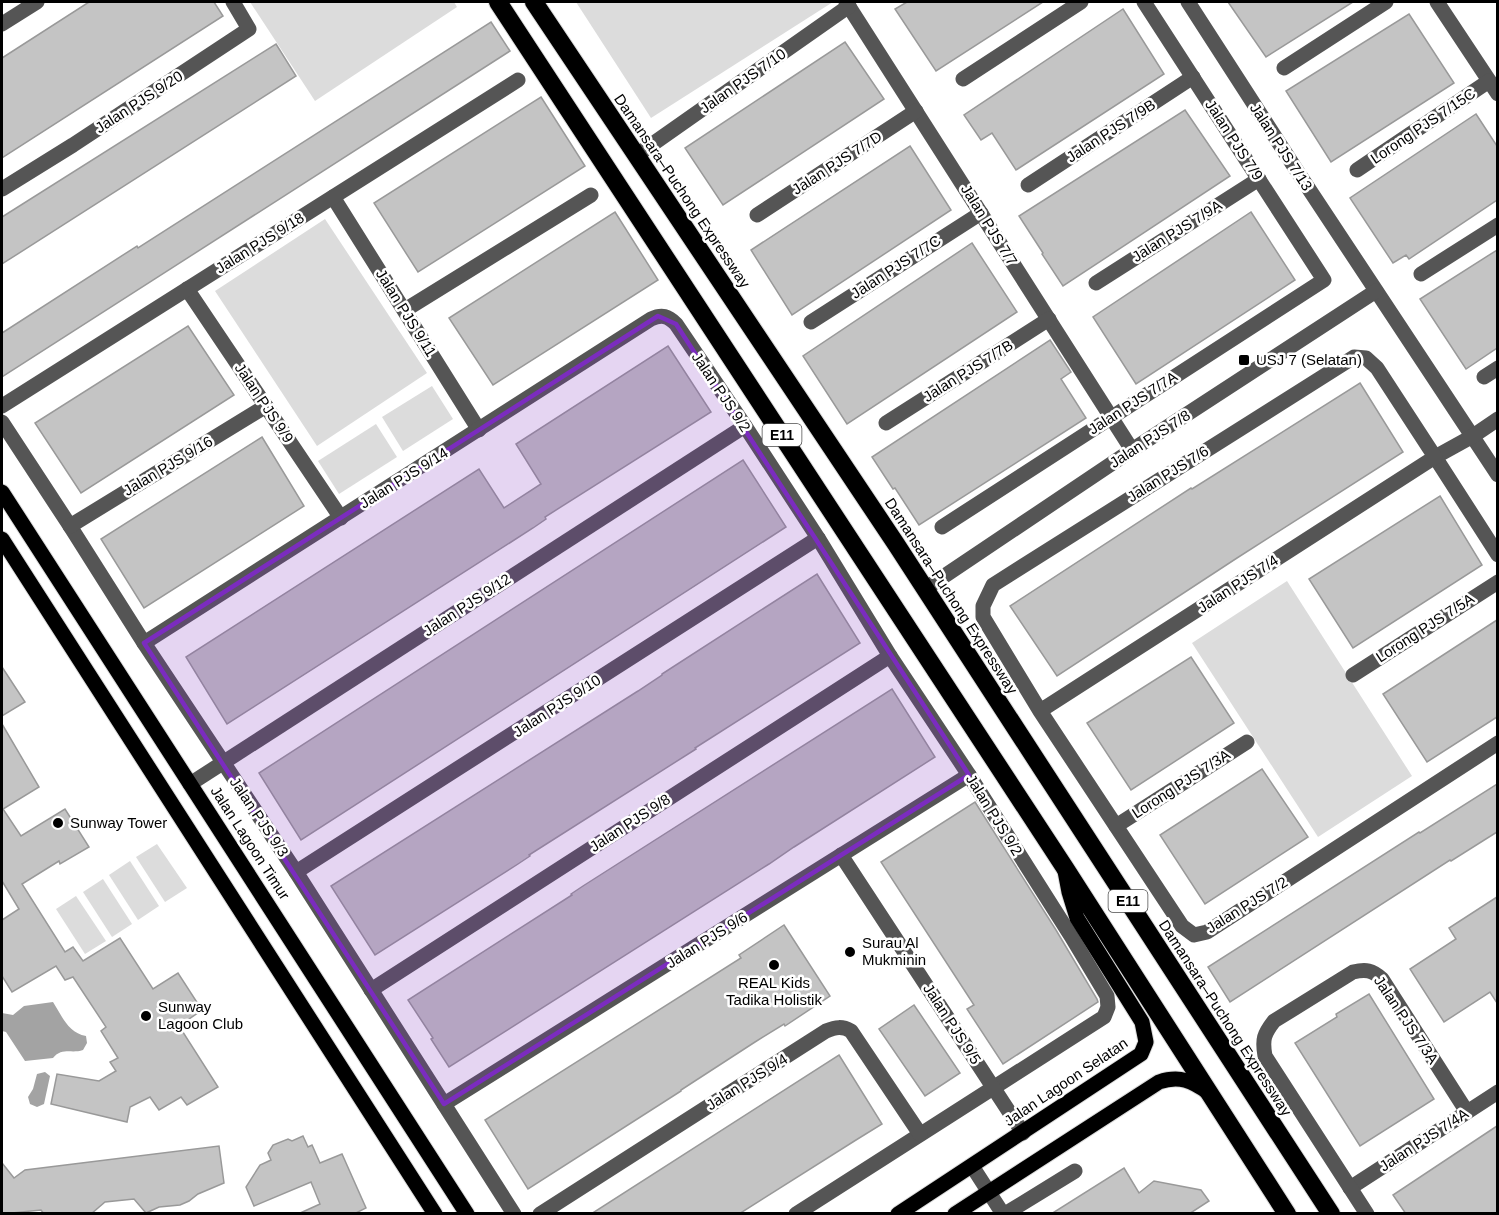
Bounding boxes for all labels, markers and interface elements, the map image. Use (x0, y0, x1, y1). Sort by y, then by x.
street label: Jalan PJS 7/10 (697, 45, 789, 116)
street label: Jalan PJS 9/20 (92, 67, 186, 136)
street label: Lorong PJS 7/15C (1367, 84, 1478, 167)
street label: Damansara–Puchong Expressway (611, 91, 754, 291)
street label: Jalan PJS 7/9B (1063, 96, 1158, 166)
street label: Jalan PJS 7/9 (1202, 96, 1267, 183)
street label: Jalan PJS 7/13 (1247, 100, 1316, 194)
street label: Jalan PJS 7/7D (789, 127, 885, 198)
street label: Jalan PJS 7/7 (958, 181, 1021, 268)
street label: Jalan PJS 7/9A (1129, 196, 1225, 265)
street label: Jalan PJS 9/18 (212, 209, 307, 277)
street label: Jalan PJS 7/7C (848, 231, 944, 302)
street label: Jalan PJS 9/11 (373, 266, 440, 360)
street label: Jalan PJS 7/7B (920, 336, 1016, 405)
street label: Jalan PJS 9/2 (688, 349, 754, 435)
place label: USJ 7 (Selatan) (1256, 351, 1362, 368)
marker: USJ 7 (Selatan) (1237, 353, 1251, 367)
street label: Jalan PJS 9/9 (231, 360, 297, 446)
street label: Jalan PJS 7/7A (1085, 368, 1180, 438)
street label: Jalan PJS 7/8 (1106, 406, 1193, 471)
road number: E11 (762, 424, 802, 446)
street label: Jalan PJS 9/16 (120, 432, 215, 499)
street label: Jalan PJS 7/6 (1124, 442, 1211, 505)
street label: Jalan PJS 9/14 (356, 444, 451, 512)
street label: Damansara–Puchong Expressway (882, 495, 1021, 697)
street label: Jalan PJS 7/4 (1194, 551, 1281, 616)
street label: Jalan PJS 9/12 (420, 570, 514, 639)
street label: Lorong PJS 7/5A (1373, 590, 1477, 666)
street label: Jalan PJS 9/10 (510, 671, 604, 740)
street label: Lorong PJS 7/3A (1129, 746, 1233, 822)
street label: Jalan PJS 9/2 (963, 771, 1026, 858)
street label: Jalan PJS 9/3 (226, 774, 292, 860)
street label: Jalan Lagoon Timur (207, 783, 293, 903)
street label: Jalan PJS 9/8 (586, 790, 673, 855)
place label: Sunway Tower (70, 814, 167, 831)
marker: Sunway Tower (51, 816, 65, 830)
street label: Jalan PJS 7/2 (1203, 873, 1290, 936)
road number: E11 (1108, 890, 1148, 912)
street label: Jalan PJS 9/6 (663, 908, 750, 971)
street label: Damansara–Puchong Expressway (1156, 917, 1295, 1119)
place label: Surau Al Mukminin (862, 934, 926, 968)
marker: Surau Al Mukminin (843, 945, 857, 959)
marker: REAL Kids Tadika Holistik (767, 958, 781, 972)
street label: Jalan PJS 7/3A (1371, 972, 1442, 1067)
place label: REAL Kids Tadika Holistik (726, 974, 822, 1008)
street label: Jalan PJS 9/5 (920, 980, 985, 1067)
place label: Sunway Lagoon Club (158, 998, 243, 1032)
marker: Sunway Lagoon Club (139, 1009, 153, 1023)
street label: Jalan Lagoon Selatan (1001, 1034, 1131, 1129)
street label: Jalan PJS 9/4 (703, 1050, 790, 1113)
street label: Jalan PJS 7/4A (1376, 1105, 1471, 1175)

